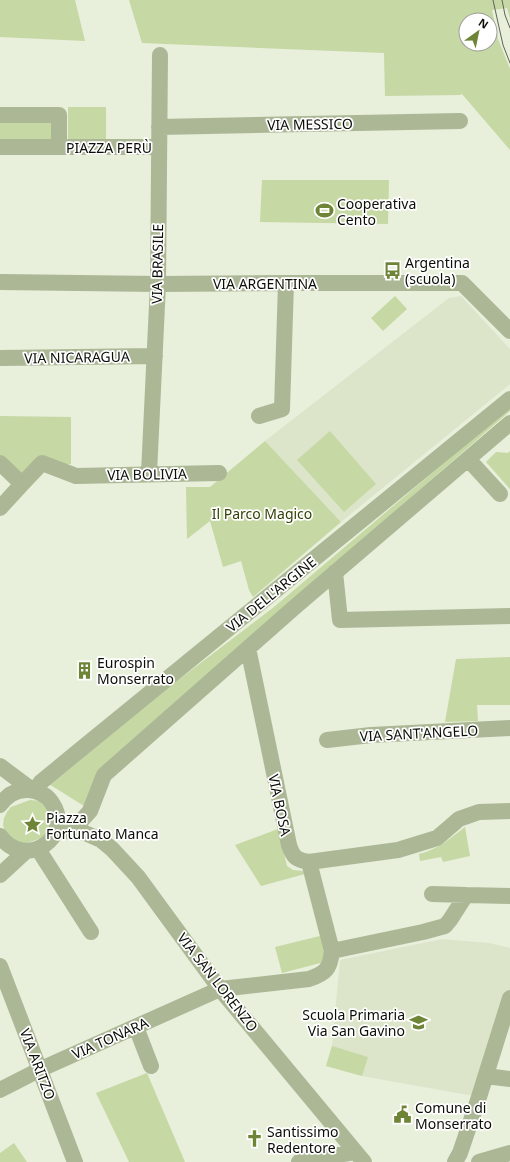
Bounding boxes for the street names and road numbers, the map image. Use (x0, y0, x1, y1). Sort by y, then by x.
street label: VIA MESSICO (267, 114, 353, 134)
street label: PIAZZA PERÙ (66, 138, 152, 157)
street label: VIA BRASILE (147, 224, 167, 304)
street label: VIA ARGENTINA (213, 274, 317, 293)
street label: VIA NICARAGUA (24, 347, 130, 367)
street label: VIA BOLIVIA (107, 464, 187, 484)
street label: VIA DELL'ARGINE (222, 552, 320, 636)
street label: VIA SANT'ANGELO (359, 720, 479, 746)
street label: VIA BOSA (264, 773, 296, 838)
street label: VIA SAN LORENZO (173, 929, 263, 1035)
street label: VIA TONARA (69, 1013, 151, 1063)
street label: VIA ARITZO (16, 1026, 60, 1102)

